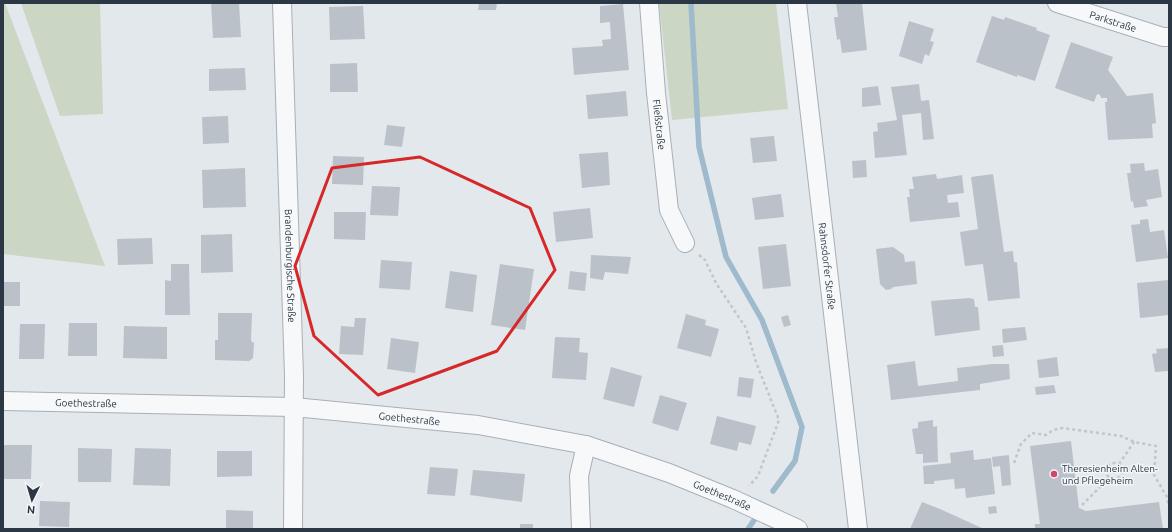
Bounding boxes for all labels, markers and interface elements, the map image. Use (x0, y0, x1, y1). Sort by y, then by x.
street label: Parkstraße (1088, 9, 1138, 34)
street label: Fließstraße (651, 99, 667, 150)
street label: Brandenburgische Straße (283, 209, 297, 323)
street label: Rahnsdorfer Straße (817, 222, 838, 311)
street label: Goethestraße (55, 397, 117, 409)
street label: Goethestraße (378, 410, 441, 427)
place label: Theresienheim Alten- und Pflegeheim (1062, 463, 1158, 486)
marker: Theresienheim Alten- und Pflegeheim (1049, 469, 1059, 479)
street label: Goethestraße (691, 478, 753, 513)
north arrow (12, 480, 52, 520)
text: N (27, 504, 36, 516)

